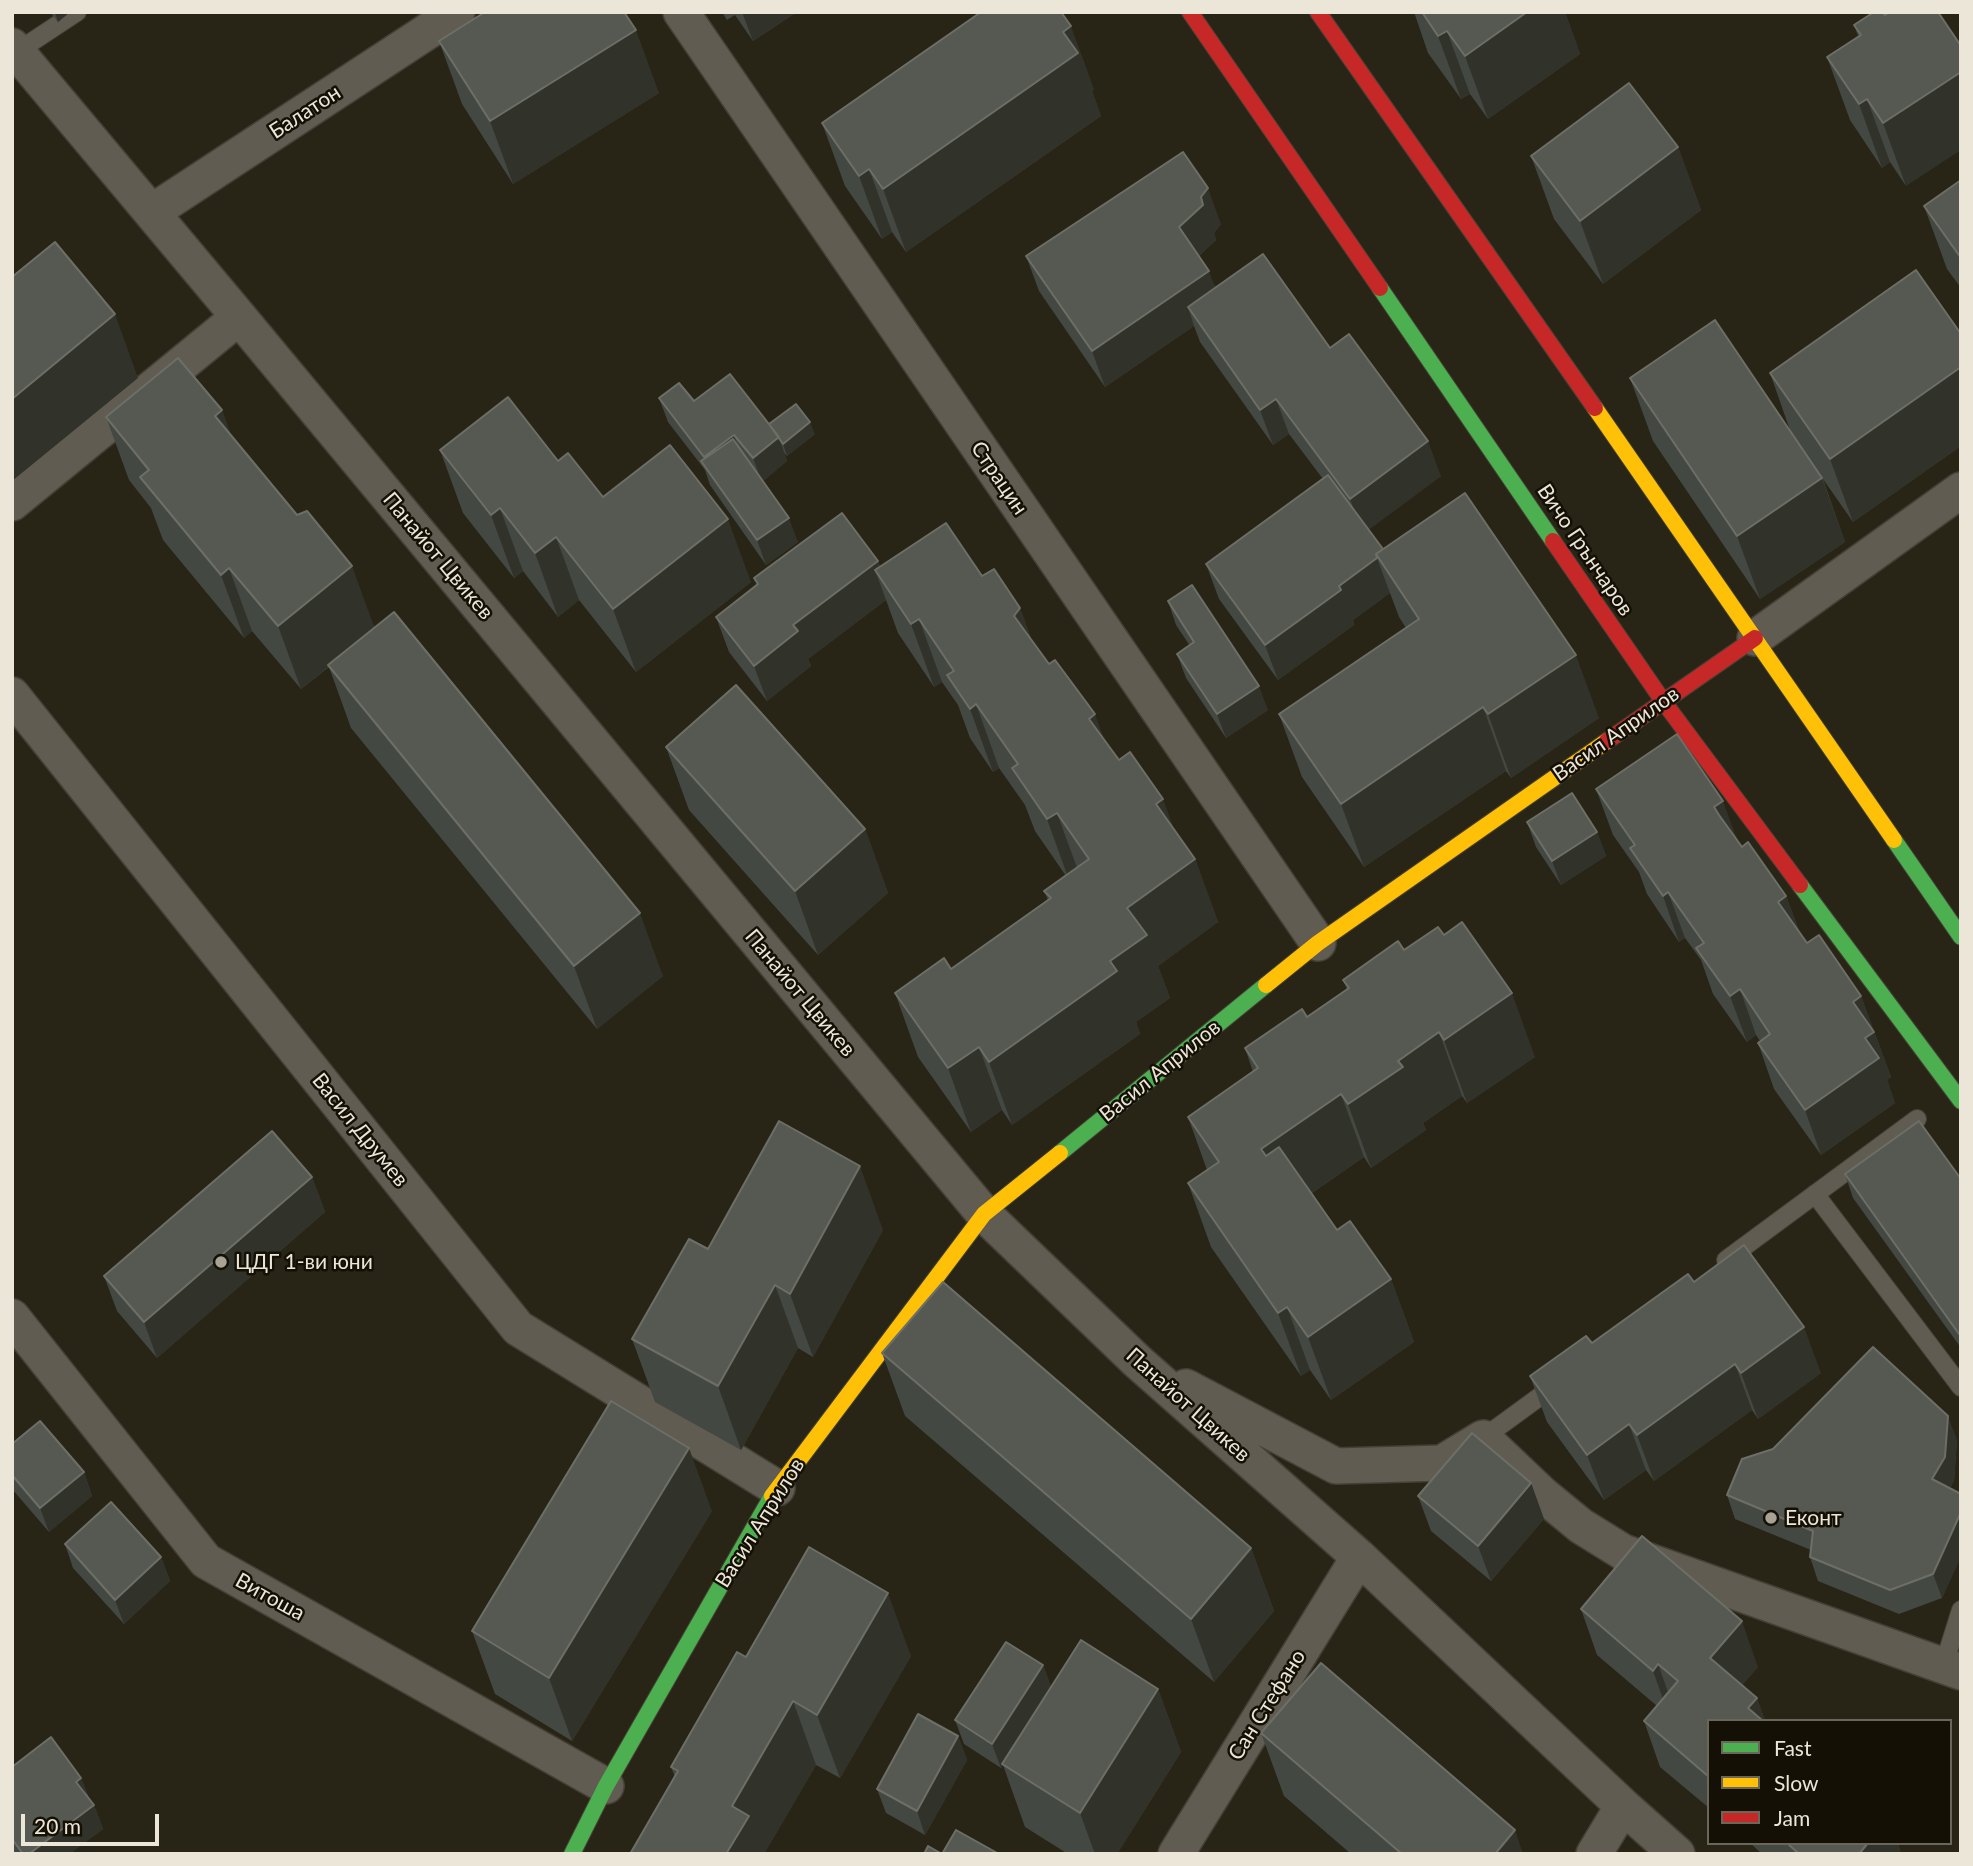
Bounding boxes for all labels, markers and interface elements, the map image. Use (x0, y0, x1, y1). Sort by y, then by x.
street label: Балатон (265, 80, 345, 144)
street label: Страцин (965, 437, 1033, 519)
street label: Вичо Грънчаров (1532, 479, 1638, 621)
street label: Панайот Цвикев (378, 487, 498, 625)
street label: Васил Априлов (1548, 681, 1684, 787)
street label: Панайот Цвикев (740, 924, 860, 1062)
street label: Васил Априлов (1095, 1015, 1225, 1127)
street label: Васил Друмев (307, 1068, 413, 1192)
place label: ЦДГ 1-ви юни (235, 1249, 373, 1275)
marker: ЦДГ 1-ви юни (213, 1254, 229, 1270)
street label: Панайот Цвикев (1121, 1343, 1255, 1467)
street label: Васил Априлов (710, 1454, 810, 1592)
place label: Еконт (1785, 1505, 1842, 1531)
marker: Еконт (1763, 1510, 1779, 1526)
street label: Витоша (231, 1568, 309, 1626)
street label: Сан Стефано (1223, 1645, 1311, 1765)
legend (1707, 1719, 1952, 1845)
text: Fast (1774, 1735, 1811, 1760)
text: Slow (1774, 1770, 1818, 1795)
scale bar (24, 1800, 163, 1844)
text: Jam (1774, 1805, 1810, 1830)
text: 20 m (34, 1813, 81, 1838)

